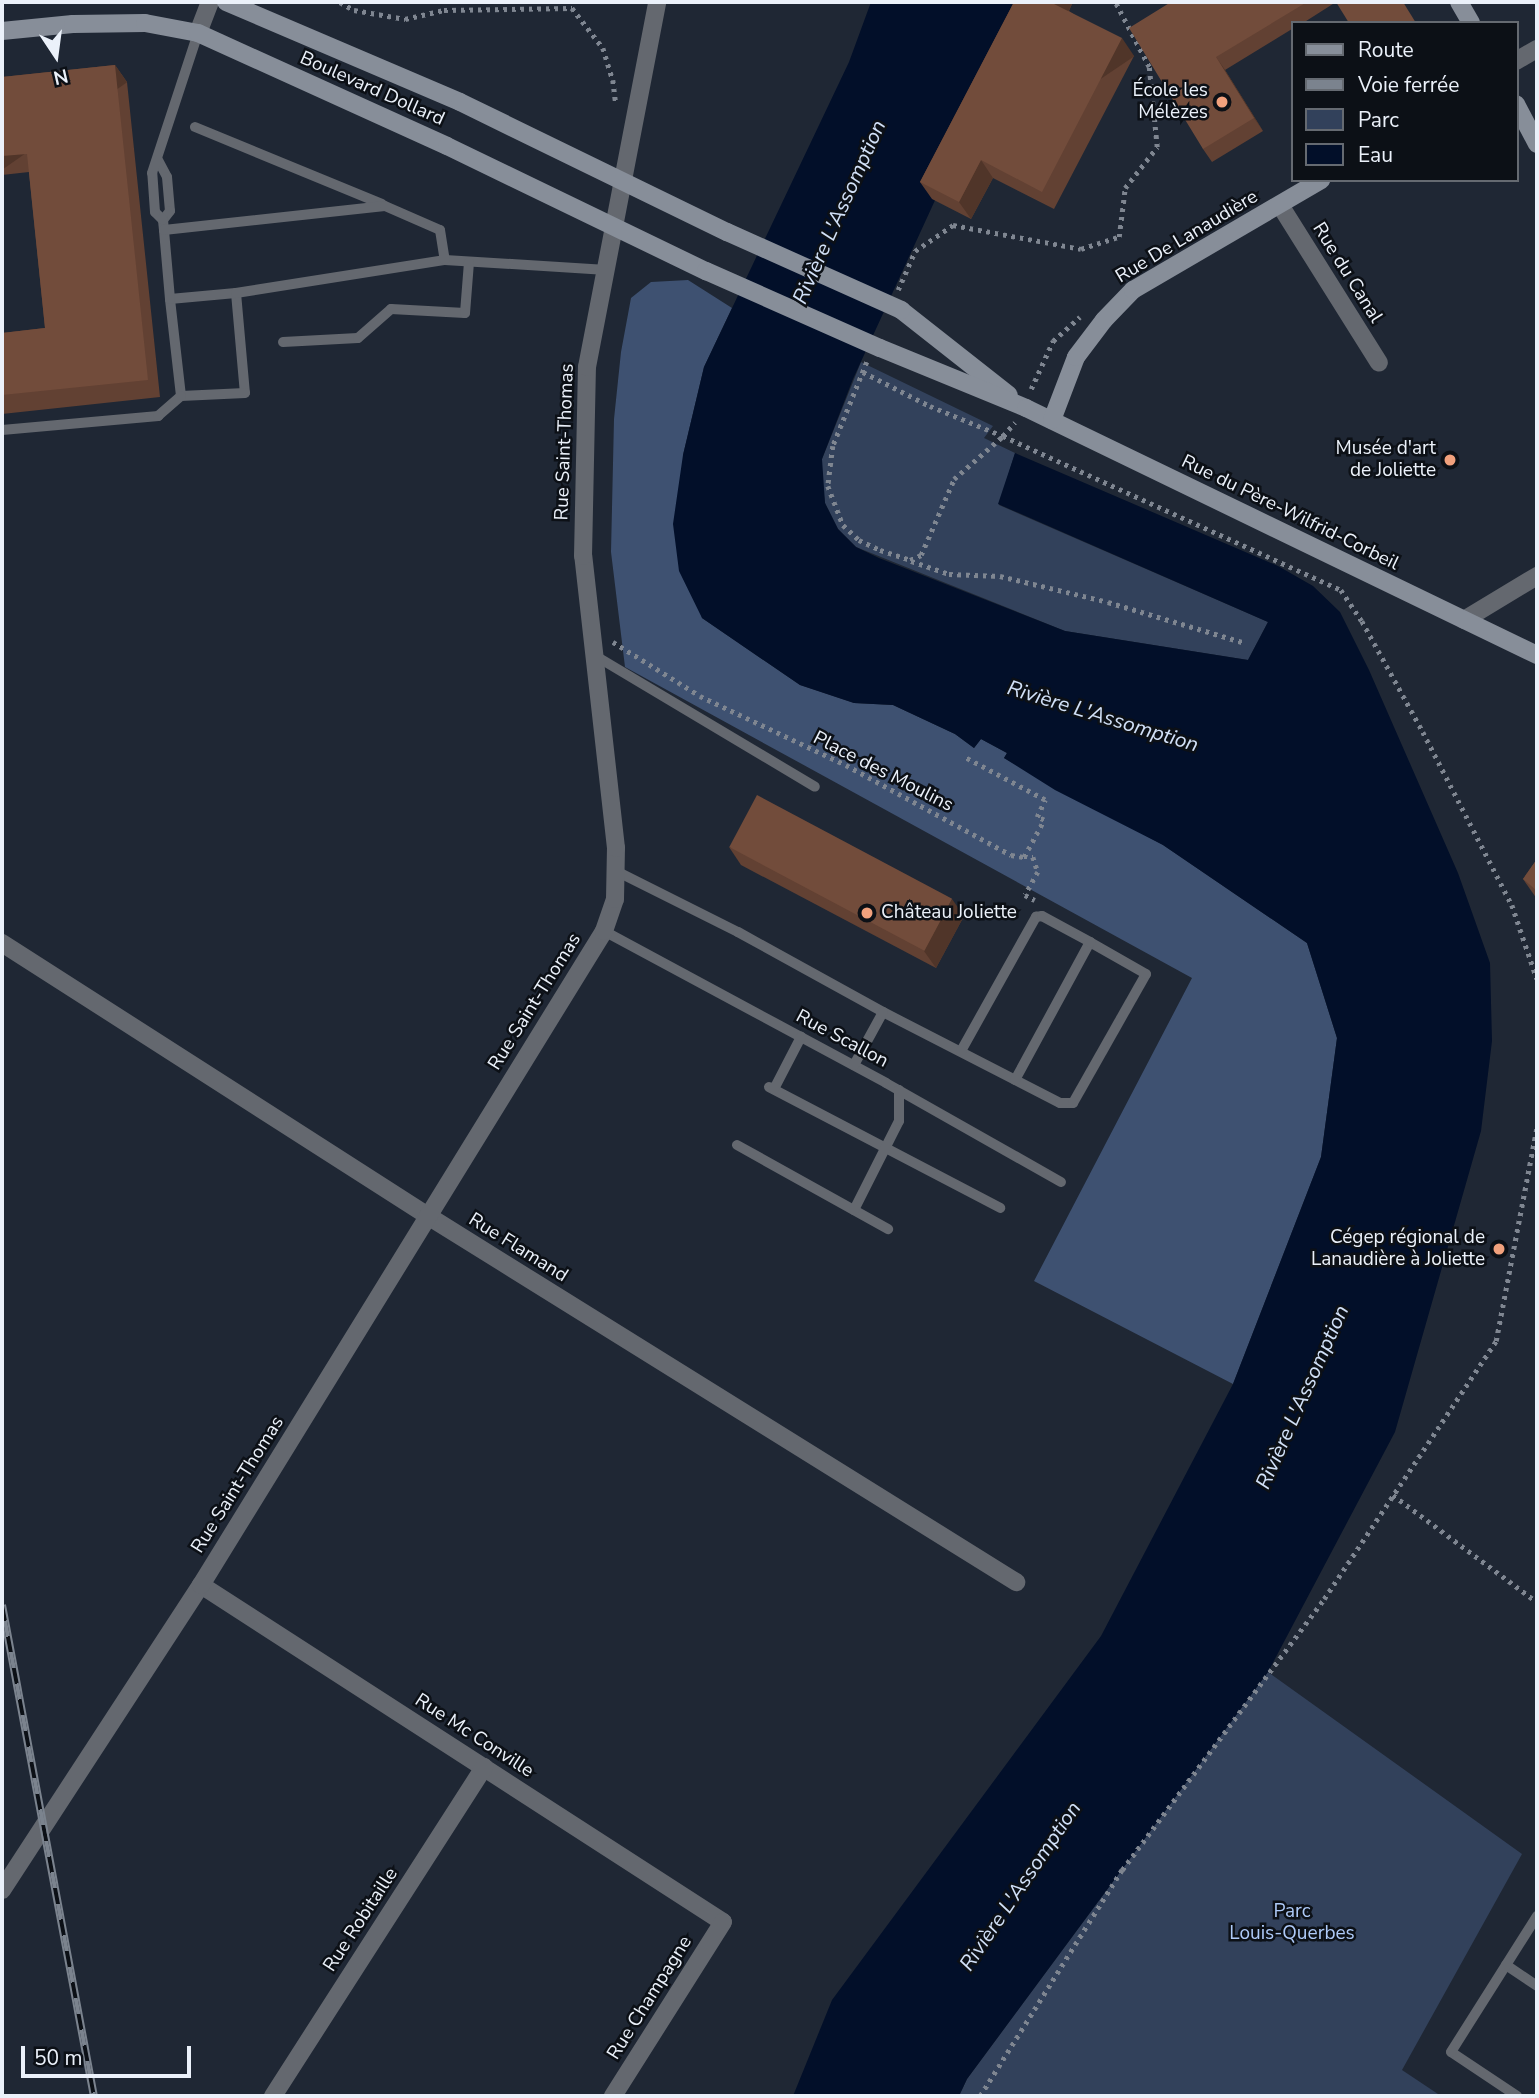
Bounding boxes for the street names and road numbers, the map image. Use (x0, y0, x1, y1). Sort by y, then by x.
street label: Boulevard Dollard (296, 47, 448, 131)
street label: Rue De Lanaudière (1112, 186, 1262, 288)
street label: Rue du Canal (1307, 219, 1387, 327)
street label: Rue Saint-Thomas (551, 363, 579, 521)
street label: Rue du Père-Wilfrid-Corbeil (1178, 450, 1402, 576)
street label: Place des Moulins (809, 727, 957, 817)
street label: Rue Saint-Thomas (484, 929, 586, 1075)
street label: Rue Scallon (792, 1005, 892, 1073)
street label: Rue Flamand (464, 1208, 572, 1288)
street label: Rue Saint-Thomas (187, 1412, 289, 1558)
street label: Rue Mc Conville (410, 1689, 538, 1783)
street label: Rue Robitaille (319, 1864, 403, 1976)
street label: Rue Champagne (603, 1932, 697, 2064)

